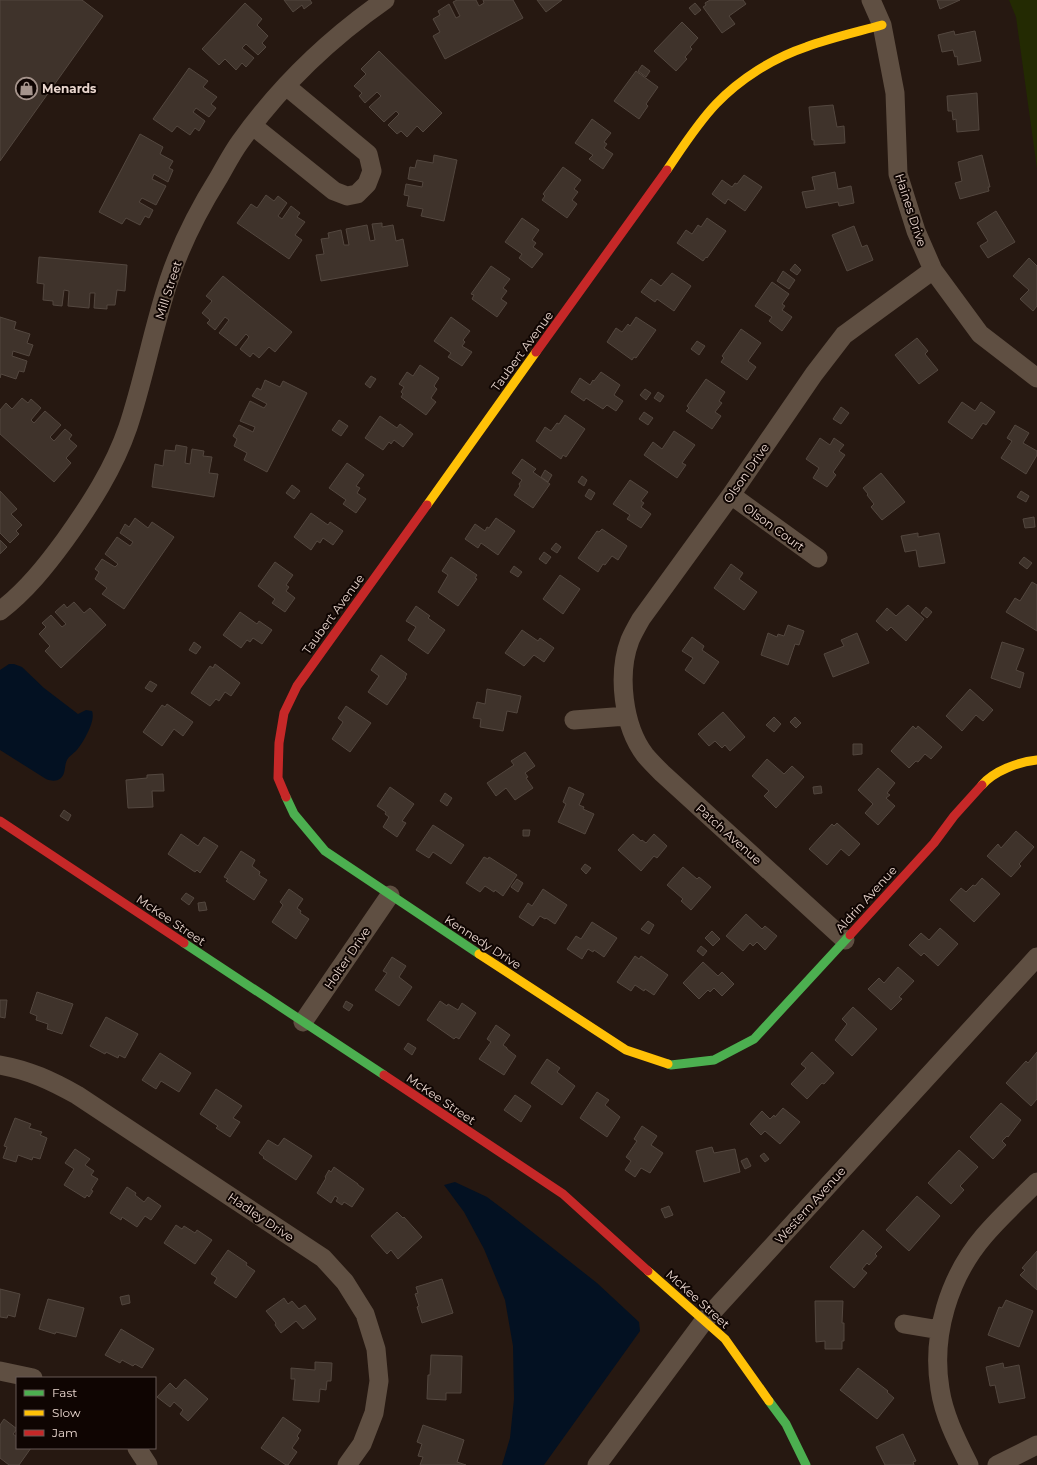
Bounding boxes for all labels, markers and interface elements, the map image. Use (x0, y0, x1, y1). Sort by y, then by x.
shop icon: Menards (13, 75, 39, 101)
place label: Menards (42, 81, 97, 96)
street label: Haines Drive (892, 172, 930, 248)
street label: Mill Street (152, 259, 185, 321)
street label: Taubert Avenue (488, 308, 556, 394)
street label: Olson Drive (720, 440, 772, 506)
street label: Olson Court (741, 500, 807, 554)
street label: Taubert Avenue (299, 571, 367, 657)
street label: Patch Avenue (693, 801, 765, 867)
street label: Aldrin Avenue (832, 863, 900, 935)
street label: McKee Street (133, 891, 209, 949)
street label: Kennedy Drive (442, 912, 524, 972)
street label: Holter Drive (321, 924, 373, 992)
street label: McKee Street (403, 1070, 479, 1128)
street label: Western Avenue (771, 1163, 849, 1247)
street label: Hadley Drive (225, 1189, 297, 1245)
street label: McKee Street (663, 1267, 733, 1332)
legend (16, 1377, 156, 1449)
text: Fast (52, 1385, 77, 1400)
text: Slow (52, 1405, 81, 1420)
text: Jam (51, 1425, 78, 1440)

